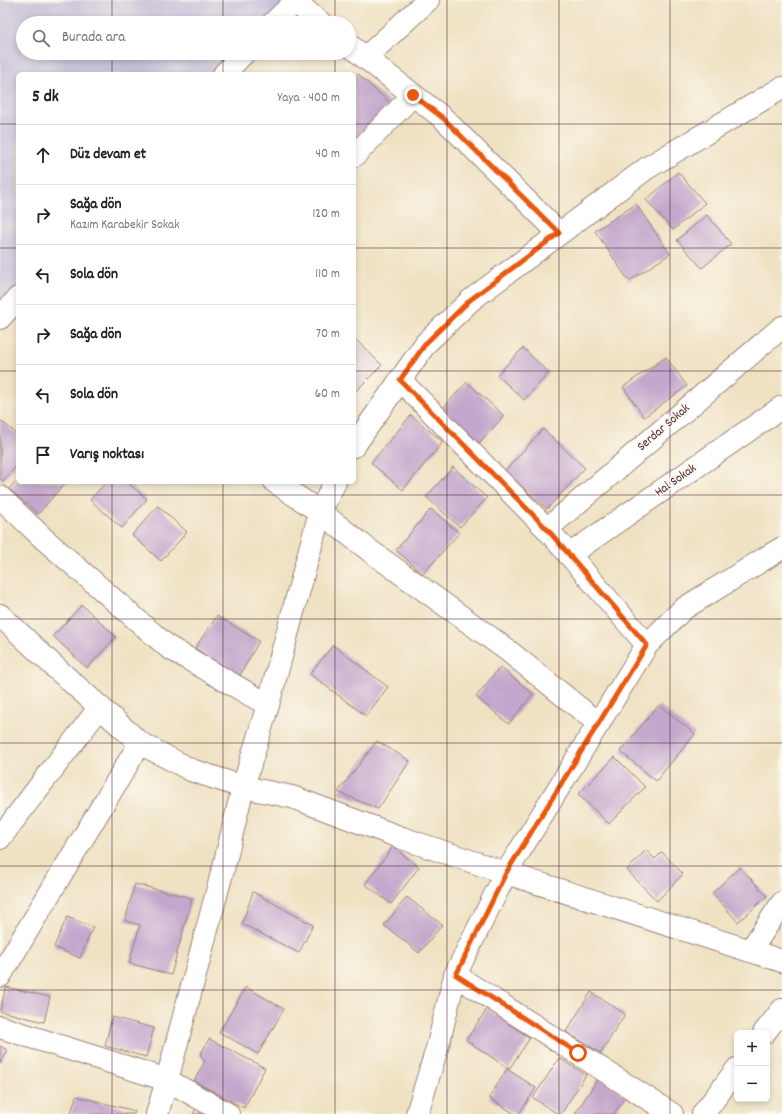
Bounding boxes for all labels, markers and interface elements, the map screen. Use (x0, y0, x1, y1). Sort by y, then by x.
search box (16, 16, 356, 60)
icon: search (30, 27, 52, 49)
text: Burada ara (62, 27, 125, 49)
text: 5 dk (32, 86, 59, 110)
route end (404, 86, 422, 104)
text: Yaya · 400 m (277, 89, 340, 108)
icon: ahead (32, 144, 54, 166)
text: Düz devam et (70, 144, 146, 166)
text: 40 m (316, 145, 340, 164)
text: Sağa dön (70, 194, 121, 216)
icon: right (32, 204, 54, 226)
text: 120 m (312, 205, 340, 224)
text: Kazım Karabekir Sokak (70, 216, 180, 235)
icon: left (32, 264, 54, 286)
text: Sola dön (70, 264, 118, 286)
text: 110 m (315, 265, 340, 284)
icon: right (32, 324, 54, 346)
text: Sağa dön (70, 324, 121, 346)
text: 70 m (316, 325, 340, 344)
icon: left (32, 384, 54, 406)
text: Sola dön (70, 384, 118, 406)
text: 60 m (315, 385, 340, 404)
street label: Serdar Sokak (633, 400, 695, 456)
icon: arrive (32, 444, 54, 466)
text: Varış noktası (70, 444, 144, 466)
street label: Hal Sokak (651, 460, 701, 502)
map controls (734, 1030, 770, 1102)
button: + (734, 1030, 770, 1066)
route start (569, 1044, 587, 1062)
button: − (734, 1066, 770, 1102)

